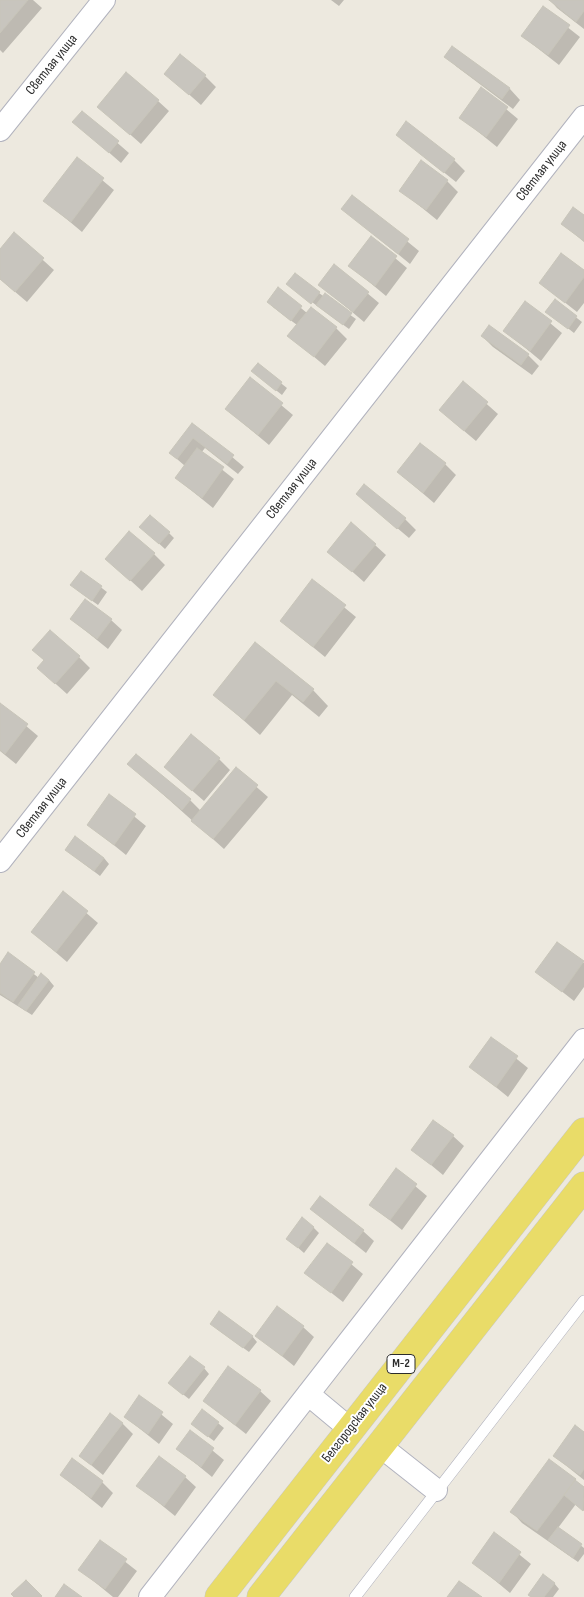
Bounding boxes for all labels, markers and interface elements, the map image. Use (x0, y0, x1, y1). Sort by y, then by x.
street label: Светлая улица (23, 31, 81, 99)
street label: Светлая улица (513, 137, 571, 205)
street label: Светлая улица (263, 455, 321, 523)
street label: Светлая улица (13, 774, 71, 842)
road number: М-2 (387, 1355, 415, 1374)
street label: Белгородская улица (319, 1380, 391, 1466)

